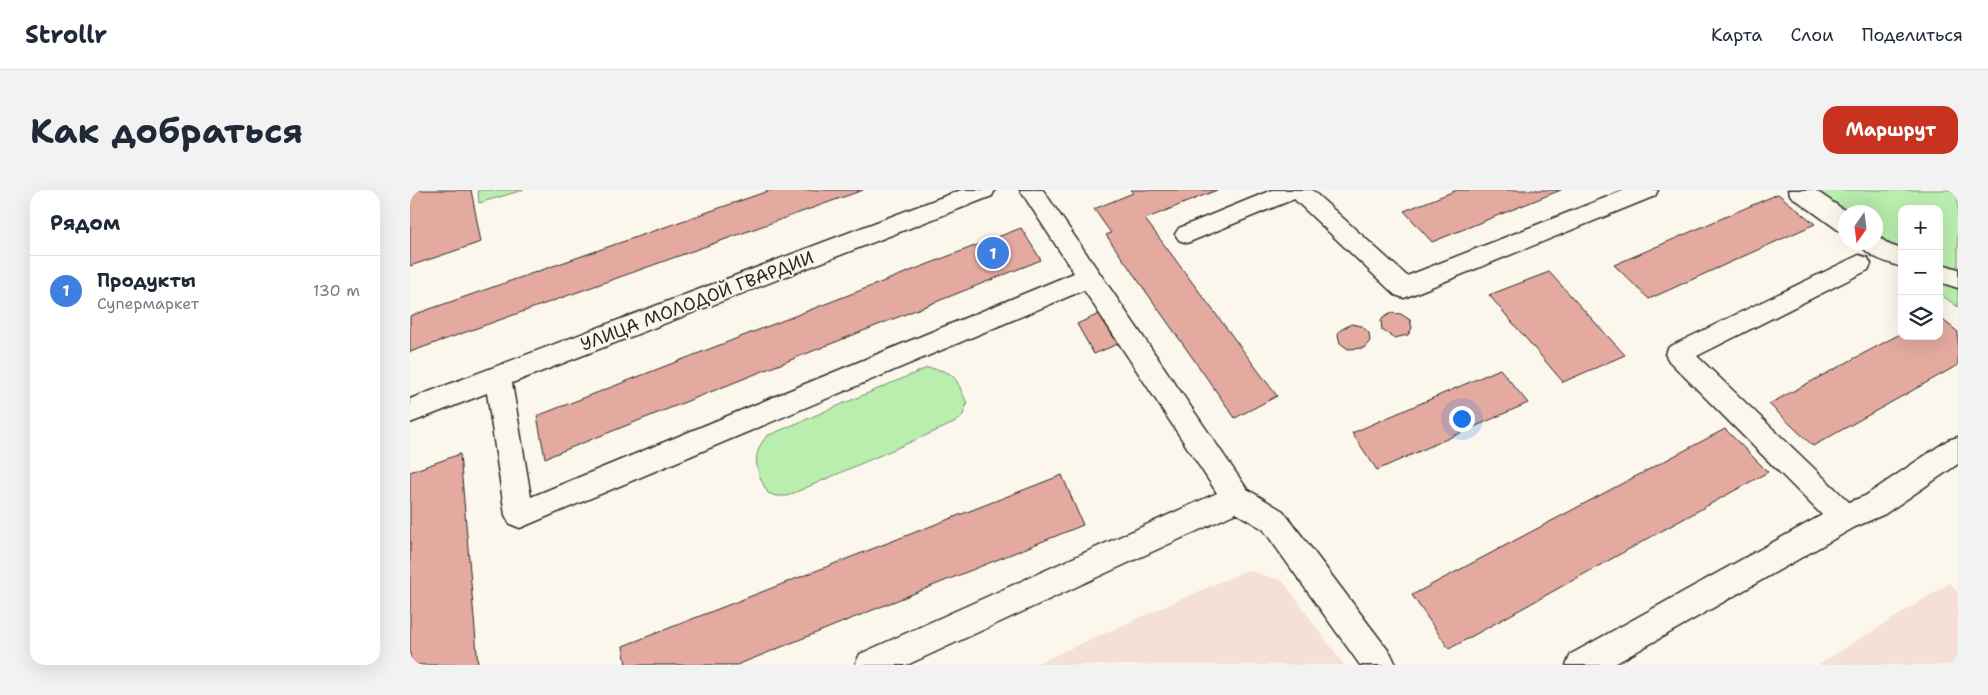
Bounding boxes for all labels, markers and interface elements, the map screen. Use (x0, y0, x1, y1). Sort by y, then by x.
text: Strollr (25, 19, 107, 51)
text: Карта (1711, 23, 1762, 47)
text: Слои (1790, 23, 1834, 47)
text: Поделиться (1862, 23, 1963, 47)
button: Маршрут (1823, 106, 1958, 154)
text: Как добраться (30, 107, 303, 154)
north arrow (1838, 205, 1883, 250)
map controls (1898, 205, 1943, 340)
button: + (1898, 205, 1943, 250)
text: Рядом (50, 209, 120, 237)
pin: 1 (977, 234, 1009, 272)
street label: УЛИЦА МОЛОДОЙ ГВАРДИИ (577, 245, 817, 357)
button: − (1898, 250, 1943, 295)
text: Продукты (97, 268, 196, 293)
text: 1 (62, 280, 70, 301)
text: 130 m (313, 280, 360, 301)
text: Супермаркет (97, 293, 199, 314)
button: layers (1898, 295, 1943, 340)
your location (1449, 406, 1475, 432)

